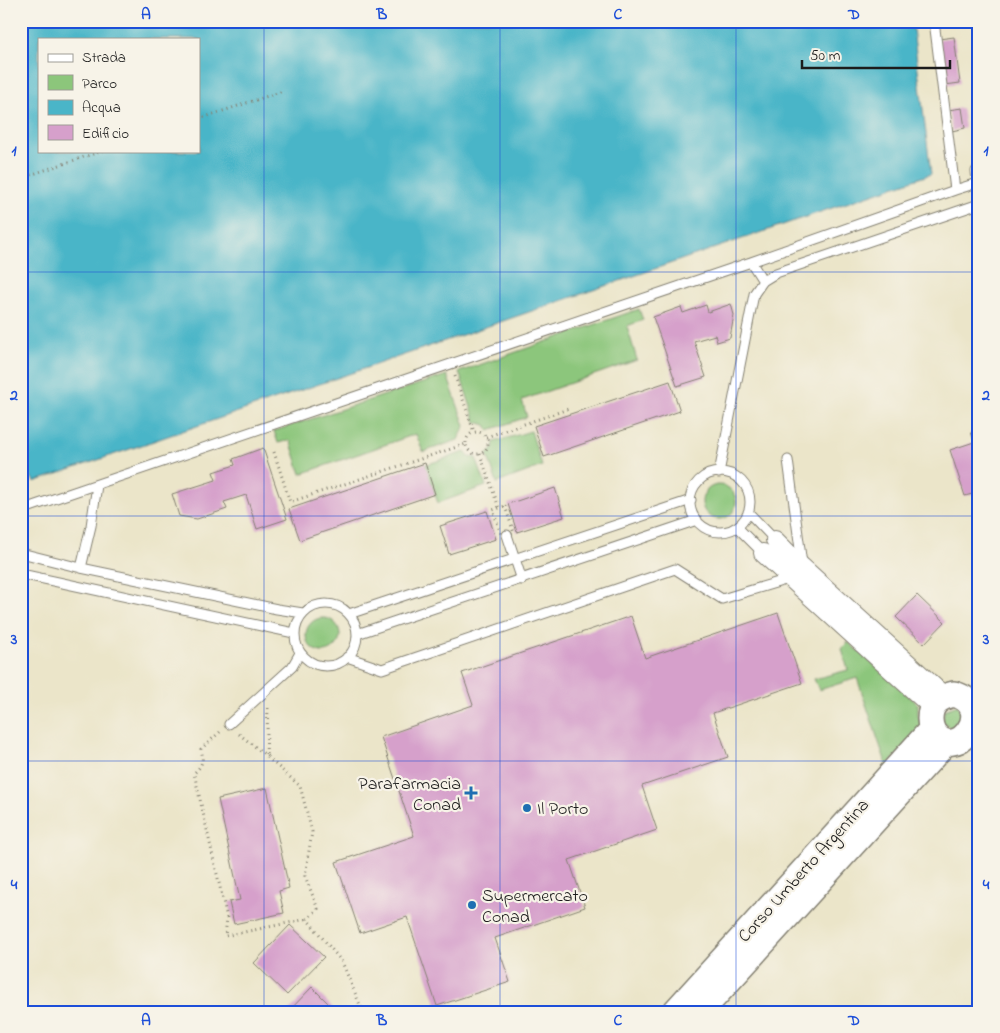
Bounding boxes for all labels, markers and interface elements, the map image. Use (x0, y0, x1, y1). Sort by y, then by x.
text: A (141, 3, 151, 27)
text: B (376, 3, 388, 27)
text: C (614, 3, 623, 27)
text: D (847, 3, 860, 27)
legend (38, 38, 200, 152)
scale bar (802, 38, 950, 70)
text: 50 m (810, 45, 841, 67)
text: Strada (82, 47, 126, 69)
text: Parco (82, 73, 117, 95)
text: Acqua (82, 97, 121, 119)
text: Edificio (82, 123, 129, 145)
text: 1 (11, 139, 17, 163)
text: 1 (983, 139, 989, 163)
text: 2 (9, 384, 18, 408)
text: 2 (981, 384, 990, 408)
text: 3 (10, 628, 18, 652)
text: 3 (982, 628, 990, 652)
place label: Parafarmacia Conad (358, 772, 461, 819)
marker: Parafarmacia Conad (465, 787, 477, 799)
street label: Corso Umberto Argentina (733, 794, 877, 950)
place label: Il Porto (537, 797, 588, 823)
marker: Il Porto (521, 802, 533, 814)
text: 4 (10, 873, 18, 897)
text: 4 (982, 873, 990, 897)
place label: Supermercato Conad (482, 884, 588, 931)
marker: Supermercato Conad (466, 899, 478, 911)
text: A (141, 1009, 151, 1033)
text: B (376, 1009, 388, 1033)
text: C (614, 1009, 623, 1033)
text: D (847, 1009, 860, 1033)

